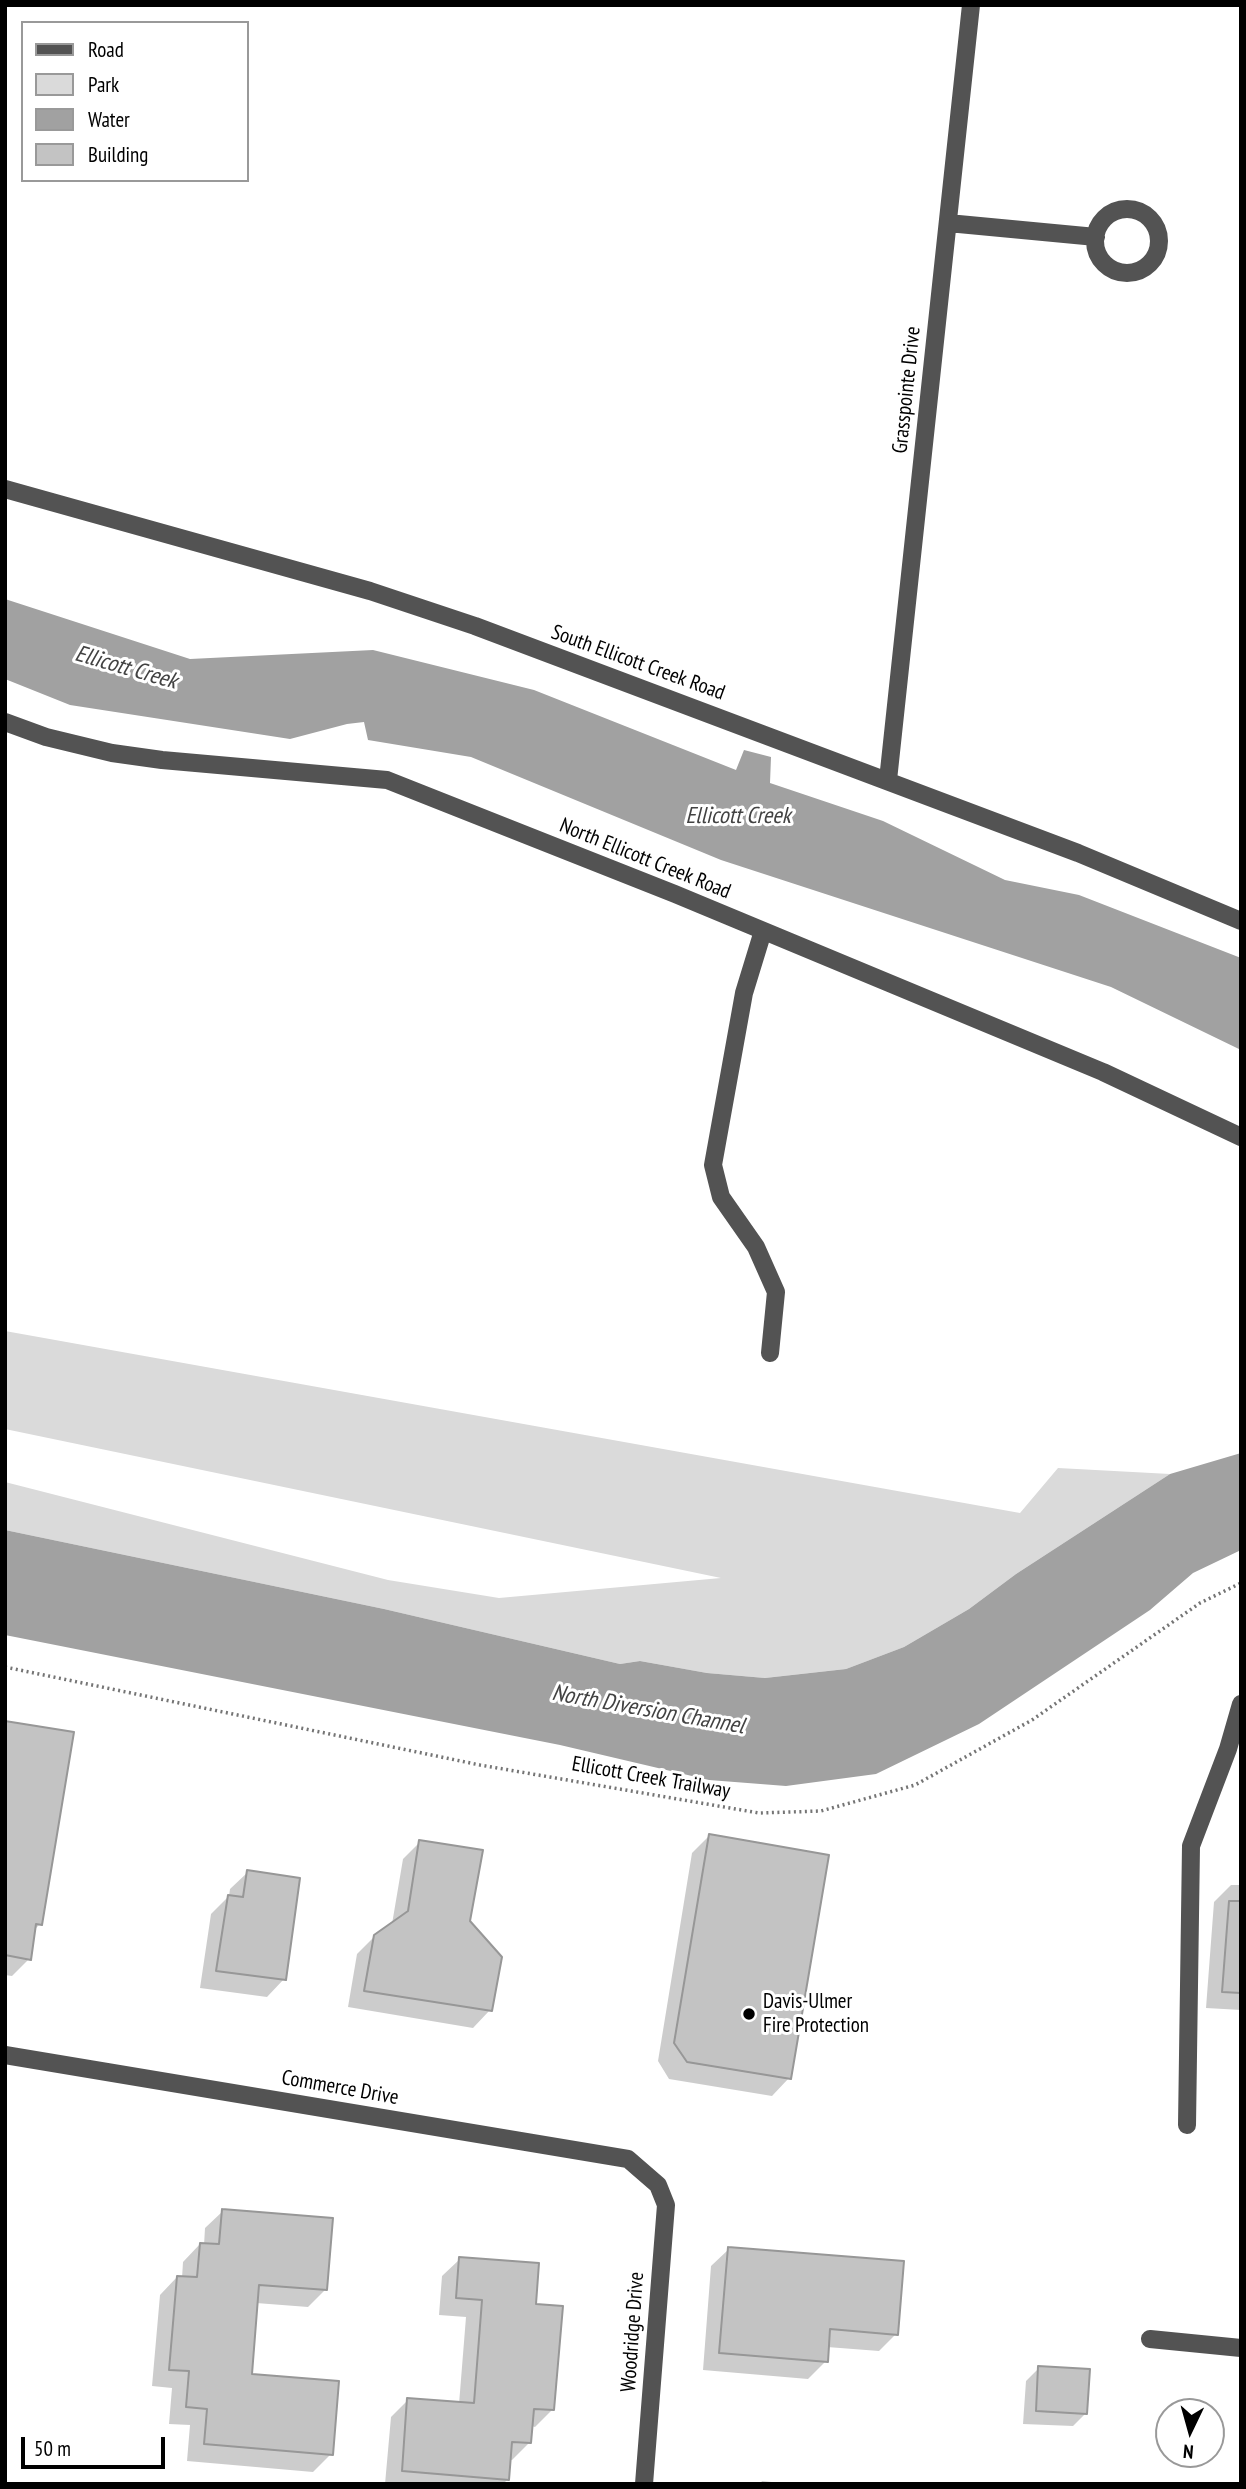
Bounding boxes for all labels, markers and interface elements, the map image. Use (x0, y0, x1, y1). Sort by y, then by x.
legend (21, 21, 248, 182)
text: Road (88, 36, 124, 63)
text: Park (88, 71, 119, 98)
text: Water (88, 106, 130, 133)
text: Building (88, 141, 148, 168)
street label: Grasspointe Drive (888, 325, 926, 455)
street label: South Ellicott Creek Road (548, 620, 728, 706)
water label: Ellicott Creek (72, 640, 180, 696)
water label: Ellicott Creek (685, 802, 791, 830)
street label: North Ellicott Creek Road (556, 813, 734, 905)
water label: North Diversion Channel (550, 1679, 746, 1741)
street label: Ellicott Creek Trailway (570, 1752, 732, 1804)
place label: Davis-Ulmer Fire Protection (763, 1989, 869, 2039)
marker: Davis-Ulmer Fire Protection (741, 2006, 757, 2022)
street label: Commerce Drive (280, 2065, 400, 2111)
street label: Woodridge Drive (616, 2271, 650, 2393)
north arrow (1155, 2398, 1225, 2468)
scale bar (24, 2422, 168, 2466)
text: 50 m (34, 2435, 71, 2462)
text: N (1182, 2440, 1195, 2464)

